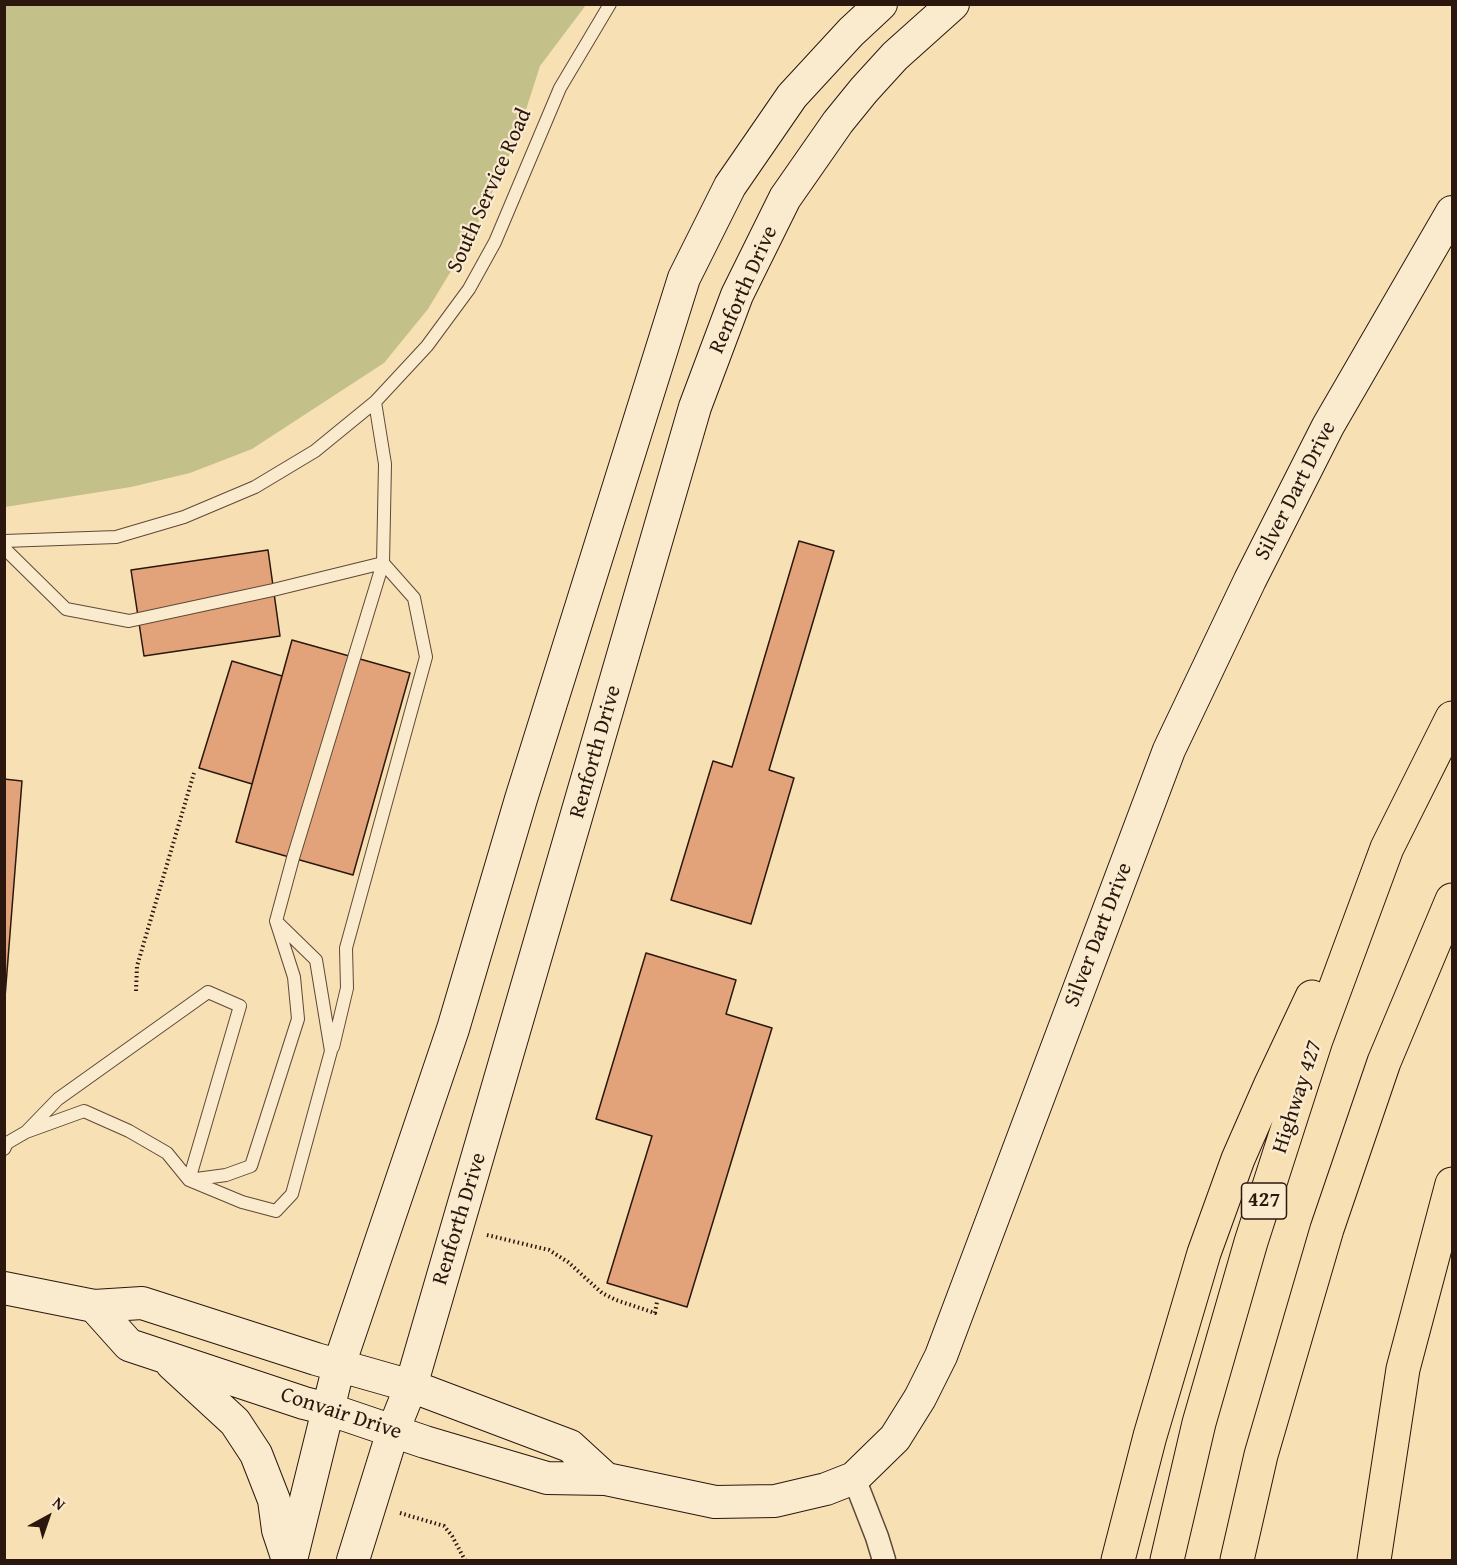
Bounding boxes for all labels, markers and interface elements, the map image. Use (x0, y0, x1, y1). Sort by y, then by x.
street label: South Service Road (442, 105, 538, 277)
street label: Renforth Drive (704, 222, 784, 358)
street label: Silver Dart Drive (1250, 417, 1342, 565)
street label: Renforth Drive (564, 683, 628, 821)
street label: Silver Dart Drive (1059, 859, 1139, 1011)
street label: Highway 427 (1267, 1037, 1329, 1157)
street label: Renforth Drive (427, 1150, 493, 1288)
road number: 427 (1242, 1183, 1286, 1219)
street label: Convair Drive (277, 1382, 405, 1446)
north arrow (18, 1487, 78, 1547)
text: N (48, 1491, 71, 1516)

